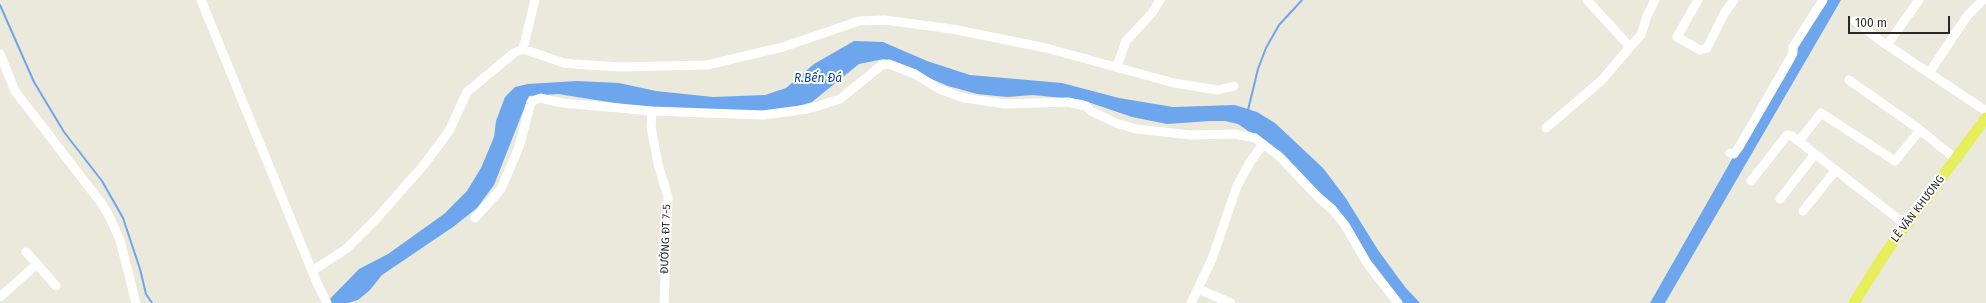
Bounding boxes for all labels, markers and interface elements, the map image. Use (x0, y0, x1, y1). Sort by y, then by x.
scale bar (1850, 8, 1952, 34)
text: 100 m (1855, 16, 1887, 30)
water label: R.Bến Đá (794, 72, 842, 86)
street label: LÊ VĂN KHƯƠNG (1889, 173, 1947, 245)
street label: ĐƯỜNG ĐT 7-5 (658, 204, 674, 274)

